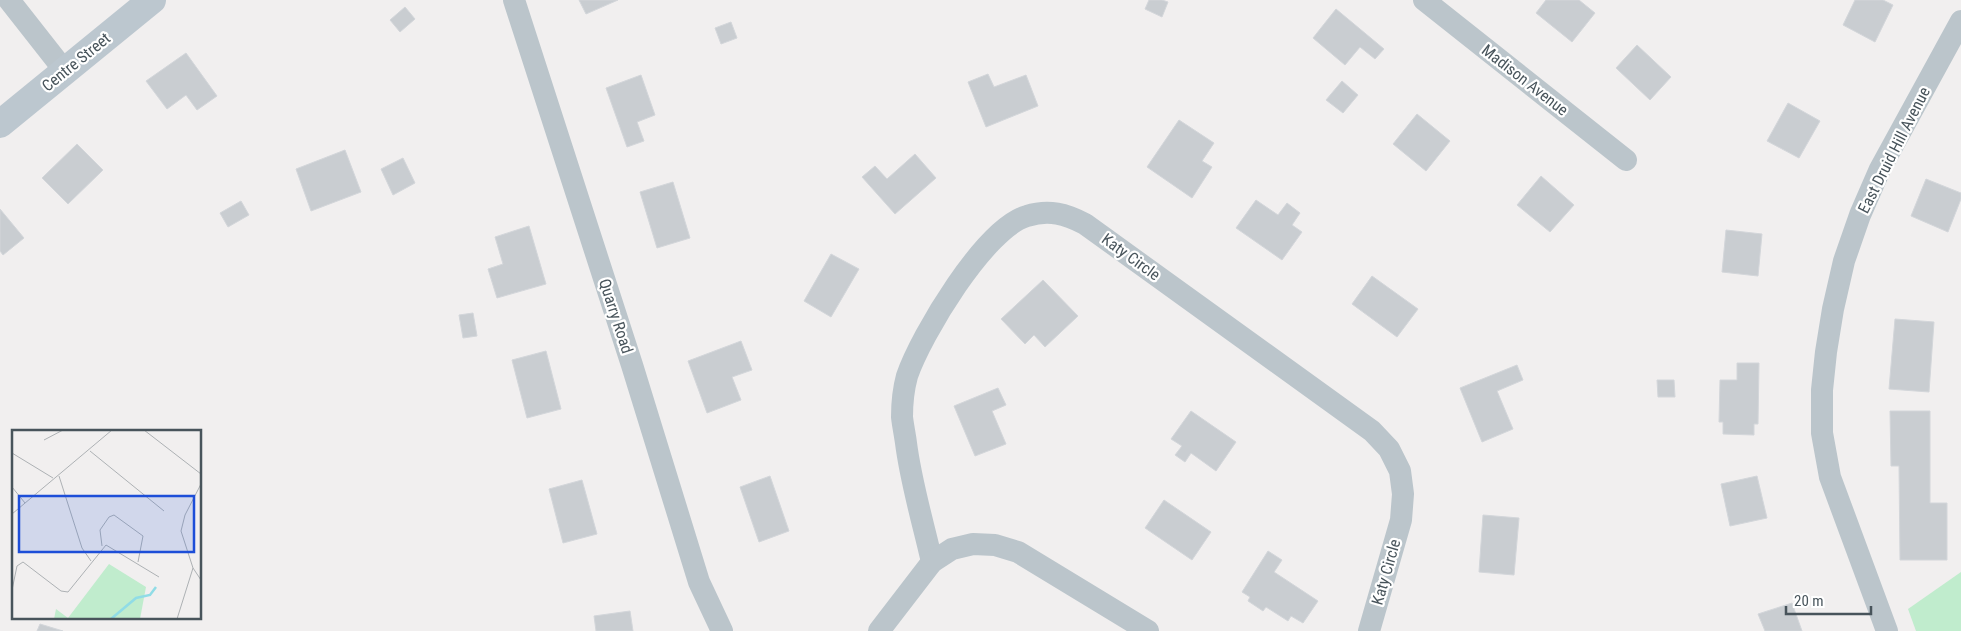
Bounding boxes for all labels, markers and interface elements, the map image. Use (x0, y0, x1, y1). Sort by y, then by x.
street label: Centre Street (38, 29, 114, 95)
street label: Madison Avenue (1478, 40, 1572, 120)
street label: East Druid Hill Avenue (1854, 84, 1934, 216)
street label: Katy Circle (1098, 229, 1164, 285)
street label: Quarry Road (595, 276, 637, 356)
inset map (12, 430, 201, 618)
street label: Katy Circle (1368, 537, 1404, 607)
scale bar (1786, 584, 1871, 616)
text: 20 m (1794, 592, 1824, 610)

